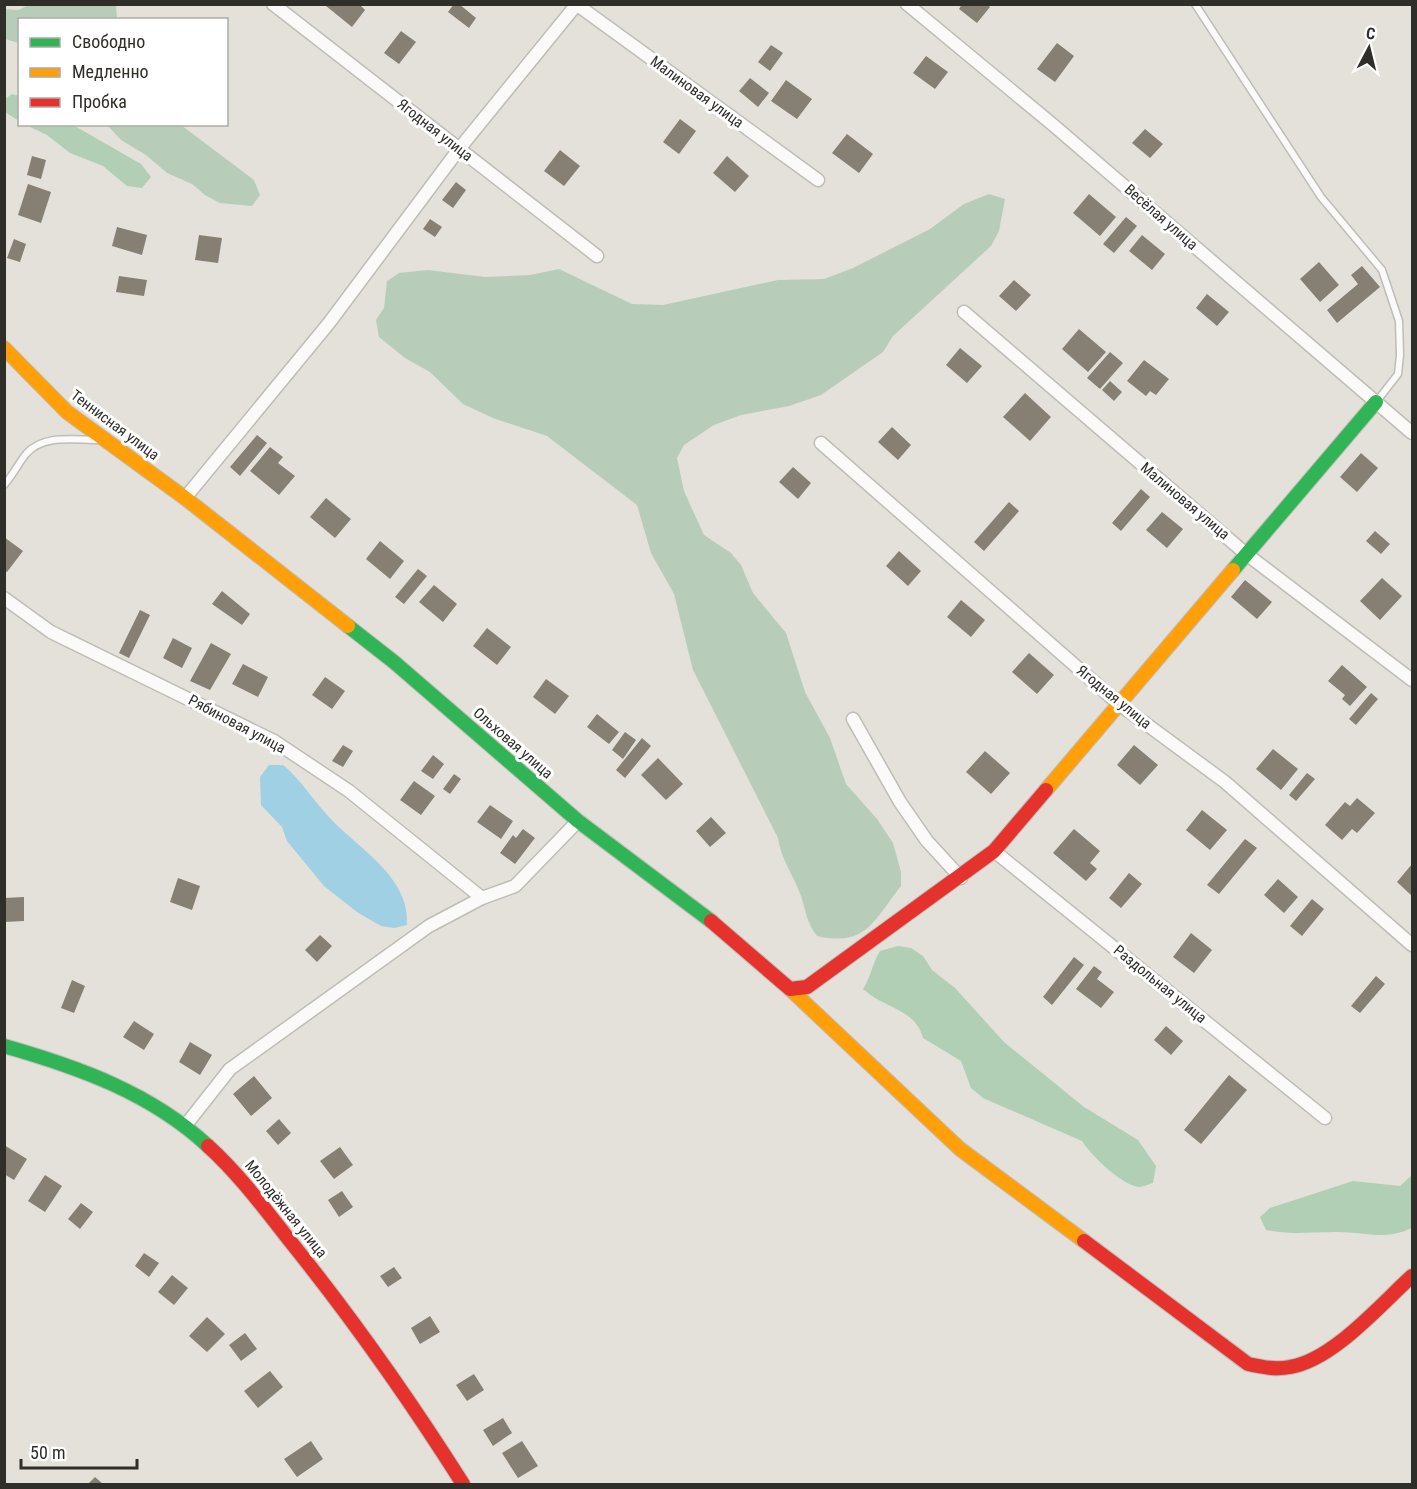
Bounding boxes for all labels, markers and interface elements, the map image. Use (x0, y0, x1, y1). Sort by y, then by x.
legend (18, 18, 228, 126)
north arrow (1339, 18, 1399, 78)
text: С (1365, 24, 1376, 44)
text: Свободно (72, 31, 145, 52)
street label: Малиновая улица (647, 52, 747, 132)
text: Медленно (72, 61, 149, 82)
text: Пробка (72, 91, 127, 112)
street label: Ягодная улица (394, 95, 476, 165)
street label: Весёлая улица (1121, 180, 1201, 254)
street label: Теннисная улица (67, 386, 163, 464)
street label: Малиновая улица (1137, 459, 1233, 543)
street label: Ягодная улица (1073, 661, 1155, 733)
street label: Рябиновая улица (185, 691, 289, 757)
street label: Ольховая улица (470, 704, 556, 782)
street label: Раздольная улица (1110, 941, 1210, 1027)
street label: Молодёжная улица (241, 1157, 331, 1261)
scale bar (21, 1432, 136, 1470)
text: 50 m (30, 1442, 65, 1463)

